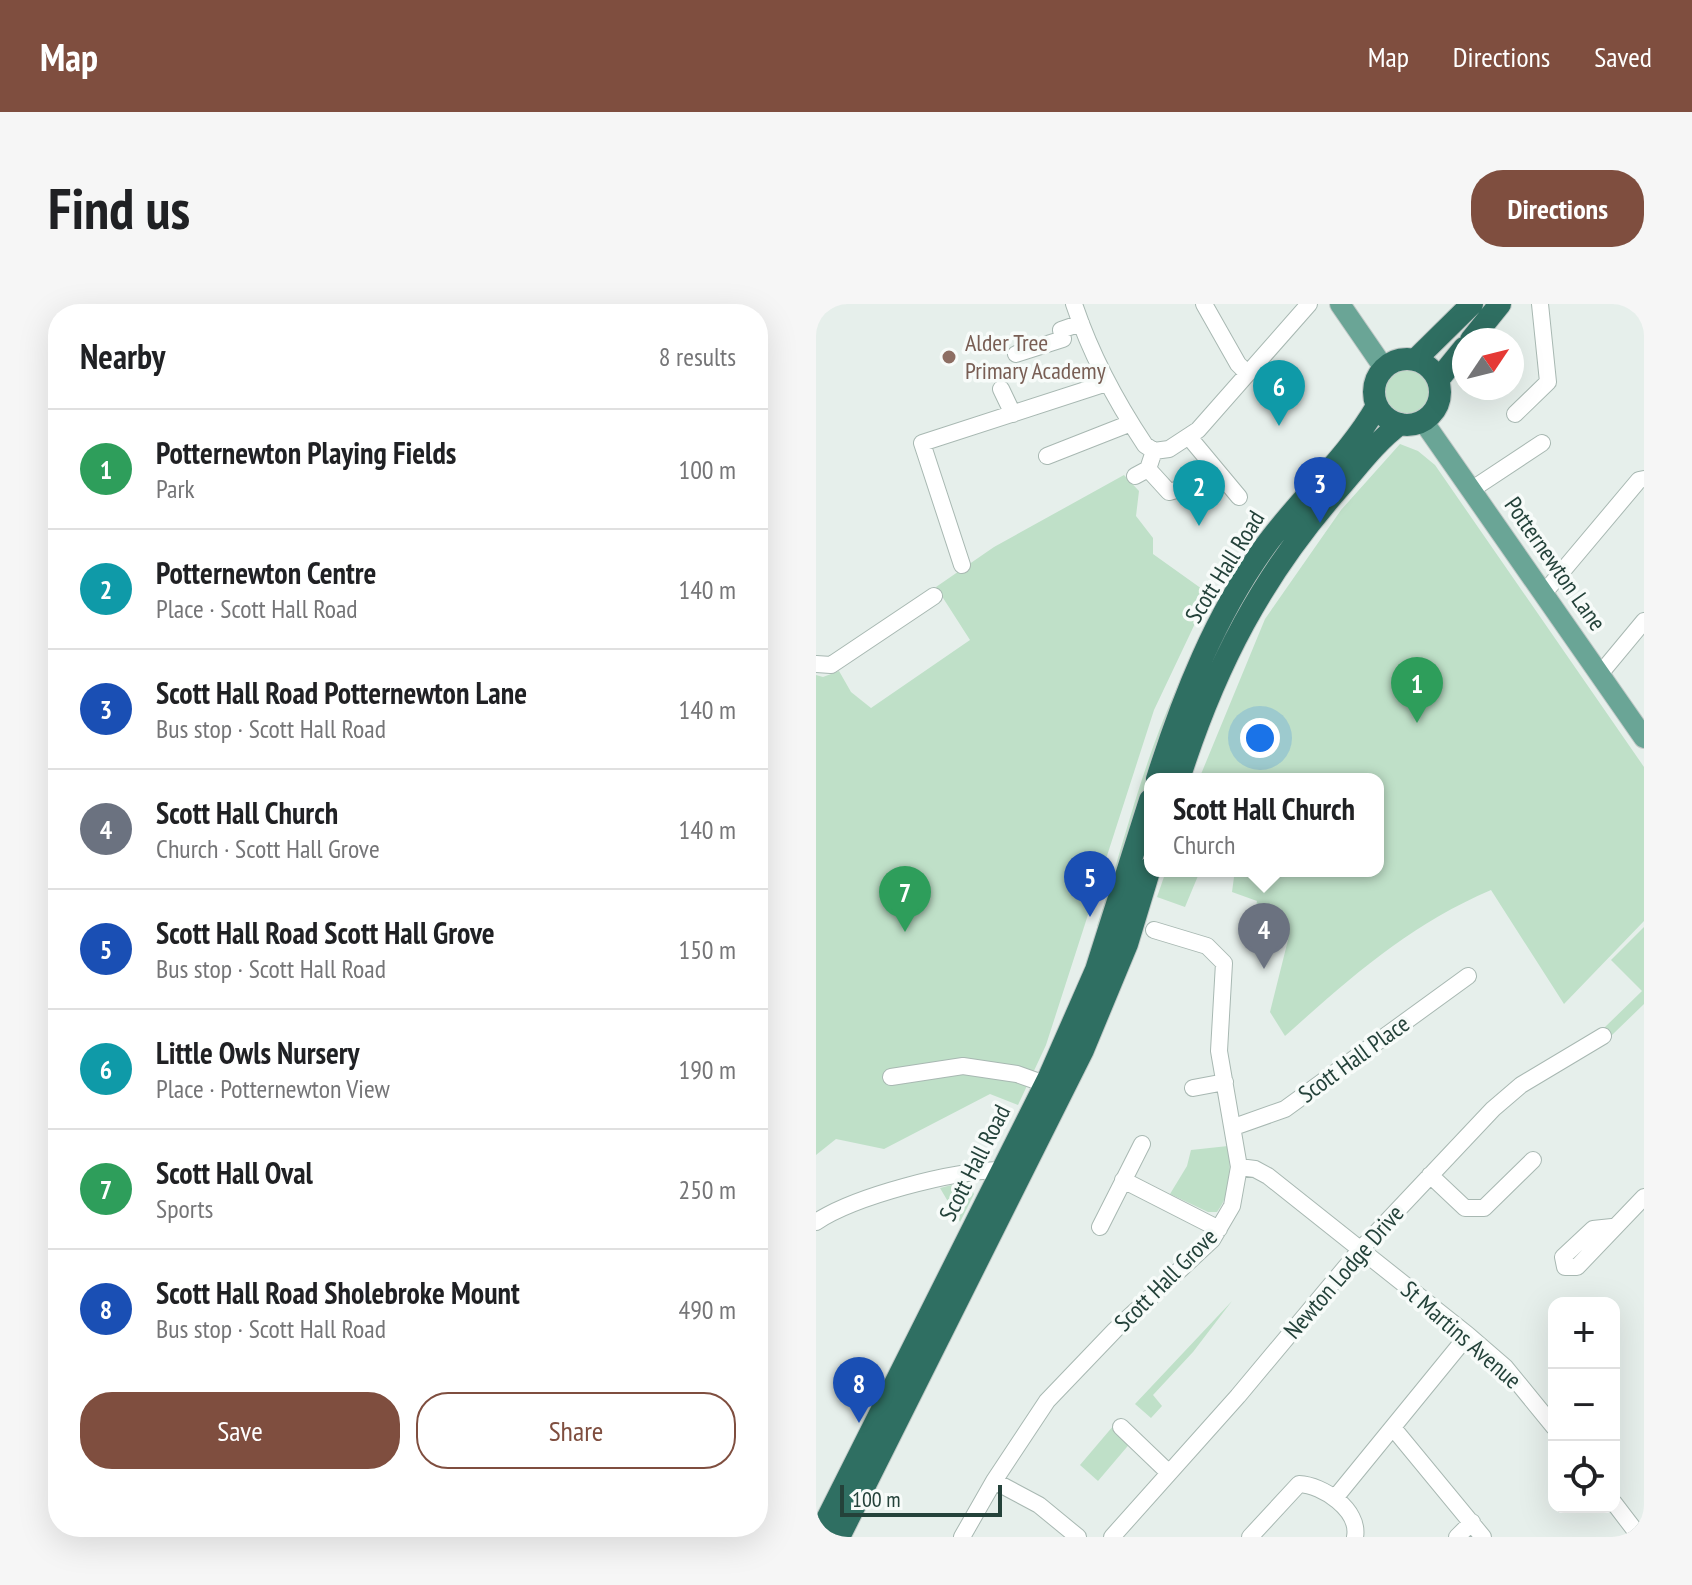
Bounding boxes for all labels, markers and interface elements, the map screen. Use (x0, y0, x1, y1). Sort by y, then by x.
text: Map (40, 32, 98, 81)
text: Map (1368, 38, 1409, 75)
text: Directions (1453, 38, 1550, 75)
text: Saved (1594, 38, 1652, 75)
button: Directions (1471, 170, 1644, 247)
text: Find us (48, 172, 190, 244)
place label: Alder Tree Primary Academy (965, 327, 1106, 386)
north arrow (1452, 328, 1524, 400)
text: Nearby (80, 334, 165, 378)
text: 8 results (659, 340, 736, 373)
marker: Alder Tree Primary Academy (940, 348, 958, 366)
pin: 6 (1253, 360, 1305, 426)
text: Potternewton Playing Fields (156, 433, 456, 472)
text: 1 (100, 453, 112, 486)
text: 100 m (678, 453, 736, 486)
pin: 3 (1294, 457, 1346, 523)
pin: 2 (1173, 460, 1225, 526)
text: Park (156, 472, 195, 505)
street label: Potternewton Lane (1498, 491, 1613, 637)
street label: Scott Hall Road (1178, 505, 1271, 629)
text: Potternewton Centre (156, 553, 376, 592)
text: 2 (100, 573, 112, 606)
text: 140 m (678, 573, 736, 606)
text: Place · Scott Hall Road (156, 592, 358, 625)
pin: 1 (1391, 657, 1443, 723)
text: Scott Hall Road Potternewton Lane (156, 673, 527, 712)
text: 3 (100, 693, 112, 726)
text: 140 m (678, 693, 736, 726)
text: Bus stop · Scott Hall Road (156, 712, 386, 745)
your location (1240, 718, 1280, 758)
popup (1144, 773, 1384, 877)
text: Scott Hall Church (1173, 789, 1355, 828)
text: Scott Hall Church (156, 793, 338, 832)
text: 4 (100, 813, 112, 846)
text: 140 m (678, 813, 736, 846)
text: Church (1173, 828, 1235, 861)
text: Church · Scott Hall Grove (156, 832, 380, 865)
pin: 5 (1064, 851, 1116, 917)
pin: 7 (879, 866, 931, 932)
pin: 4 (1238, 903, 1290, 969)
text: Scott Hall Road Scott Hall Grove (156, 913, 495, 952)
text: 5 (100, 933, 112, 966)
text: 150 m (678, 933, 736, 966)
text: Bus stop · Scott Hall Road (156, 952, 386, 985)
street label: Scott Hall Place (1292, 1008, 1415, 1109)
text: Little Owls Nursery (156, 1033, 360, 1072)
text: 6 (100, 1053, 112, 1086)
text: 190 m (678, 1053, 736, 1086)
text: Place · Potternewton View (156, 1072, 390, 1105)
street label: Scott Hall Road (932, 1099, 1017, 1226)
text: Scott Hall Oval (156, 1153, 313, 1192)
text: 7 (100, 1173, 112, 1206)
text: 250 m (678, 1173, 736, 1206)
text: Sports (156, 1192, 213, 1225)
street label: Newton Lodge Drive (1277, 1198, 1410, 1345)
street label: Scott Hall Grove (1107, 1221, 1224, 1338)
text: Scott Hall Road Sholebroke Mount (156, 1273, 520, 1312)
street label: St Martins Avenue (1395, 1274, 1528, 1395)
text: 8 (100, 1293, 112, 1326)
text: 490 m (678, 1293, 736, 1326)
map controls (1548, 1297, 1620, 1513)
button: + (1548, 1297, 1620, 1369)
text: Bus stop · Scott Hall Road (156, 1312, 386, 1345)
pin: 8 (833, 1357, 885, 1423)
button: − (1548, 1369, 1620, 1441)
button: Save (80, 1392, 400, 1469)
button: Share (416, 1392, 736, 1469)
button: locate (1548, 1441, 1620, 1513)
scale bar (840, 1481, 1002, 1517)
text: 100 m (852, 1485, 901, 1513)

